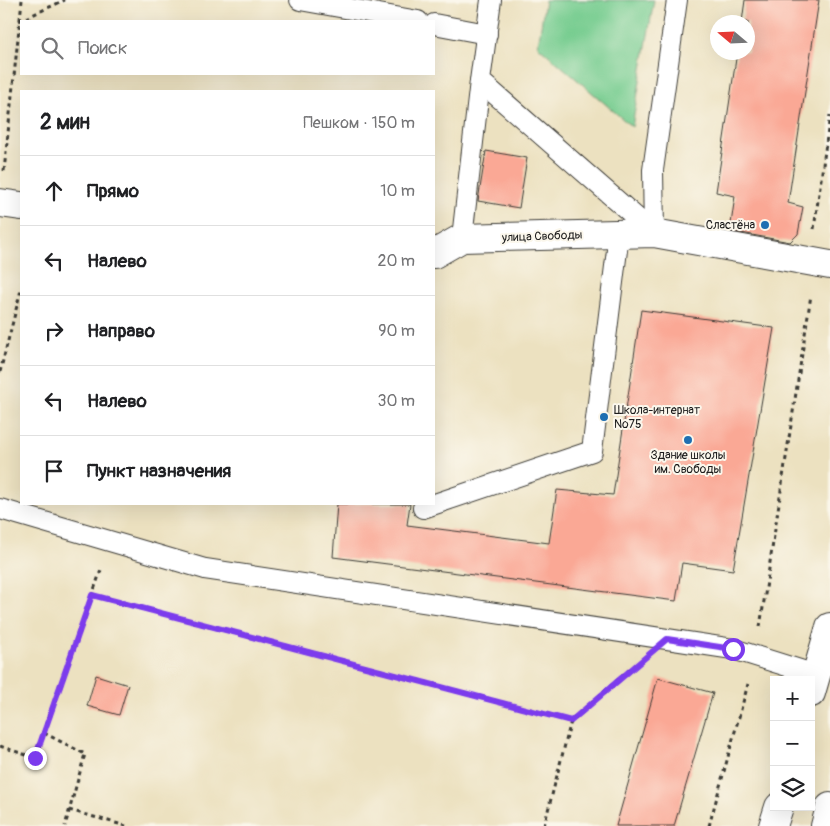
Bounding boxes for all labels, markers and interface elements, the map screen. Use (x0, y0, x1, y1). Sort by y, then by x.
north arrow (710, 15, 755, 60)
search box (20, 20, 435, 75)
icon: search (38, 34, 66, 62)
text: Поиск (78, 36, 128, 60)
text: 2 мин (40, 109, 90, 136)
text: Пешком · 150 m (303, 113, 415, 133)
icon: ahead (40, 177, 68, 205)
text: Прямо (87, 179, 139, 203)
text: 10 m (380, 181, 415, 201)
place label: Сластёна (706, 218, 755, 233)
marker: Сластёна (759, 219, 771, 231)
street label: улица Свободы (501, 228, 583, 245)
icon: left (40, 247, 68, 275)
text: Налево (87, 249, 147, 273)
text: 20 m (377, 251, 415, 271)
icon: right (40, 317, 68, 345)
text: Направо (87, 319, 155, 343)
text: 90 m (378, 321, 415, 341)
icon: left (40, 387, 68, 415)
text: Налево (87, 389, 147, 413)
text: 30 m (377, 391, 415, 411)
place label: Школа-интернат №75 (614, 403, 700, 432)
marker: Школа-интернат №75 (598, 411, 610, 423)
marker: Здание школы им. Свободы (682, 434, 694, 446)
place label: Здание школы им. Свободы (651, 448, 726, 477)
icon: arrive (40, 457, 68, 485)
text: Пункт назначения (87, 459, 231, 483)
route start (722, 638, 745, 661)
map controls (770, 676, 815, 811)
button: + (770, 676, 815, 721)
button: − (770, 721, 815, 766)
route end (24, 747, 47, 770)
button: layers (770, 766, 815, 811)

